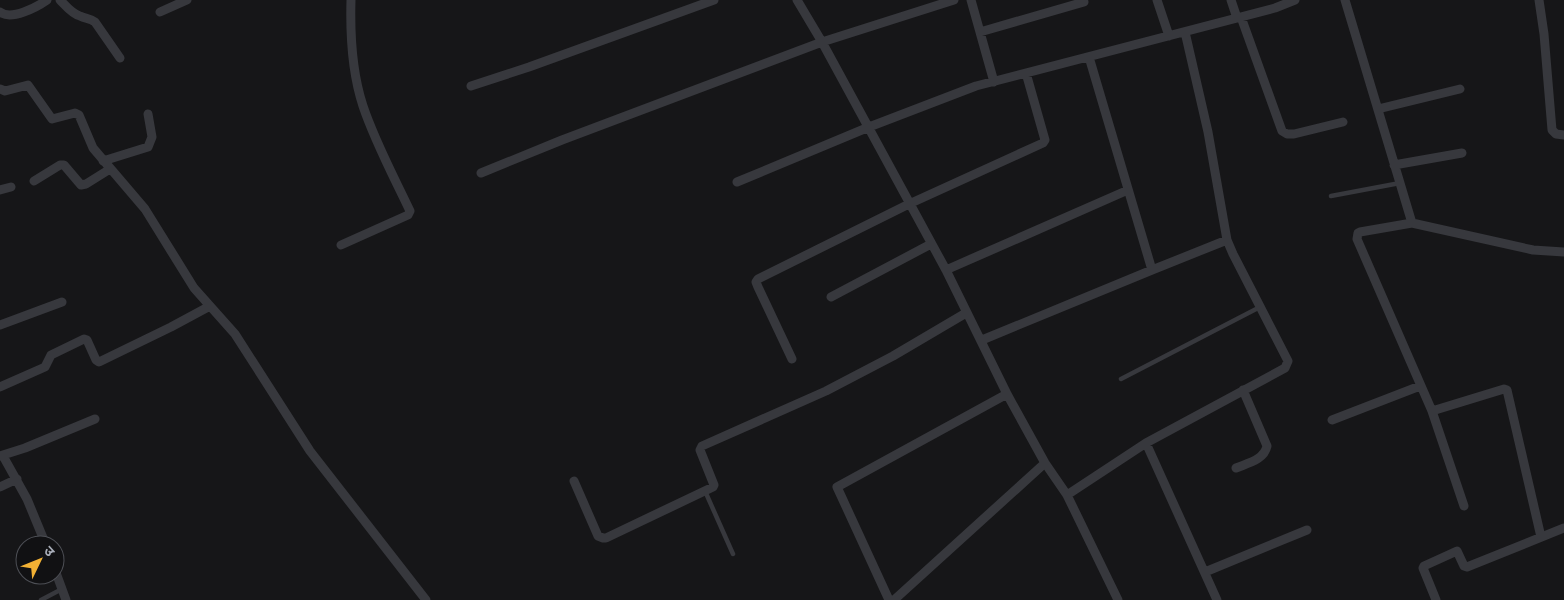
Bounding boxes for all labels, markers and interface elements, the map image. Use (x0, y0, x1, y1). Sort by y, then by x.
north arrow (15, 535, 65, 585)
text: उ (41, 542, 59, 560)

